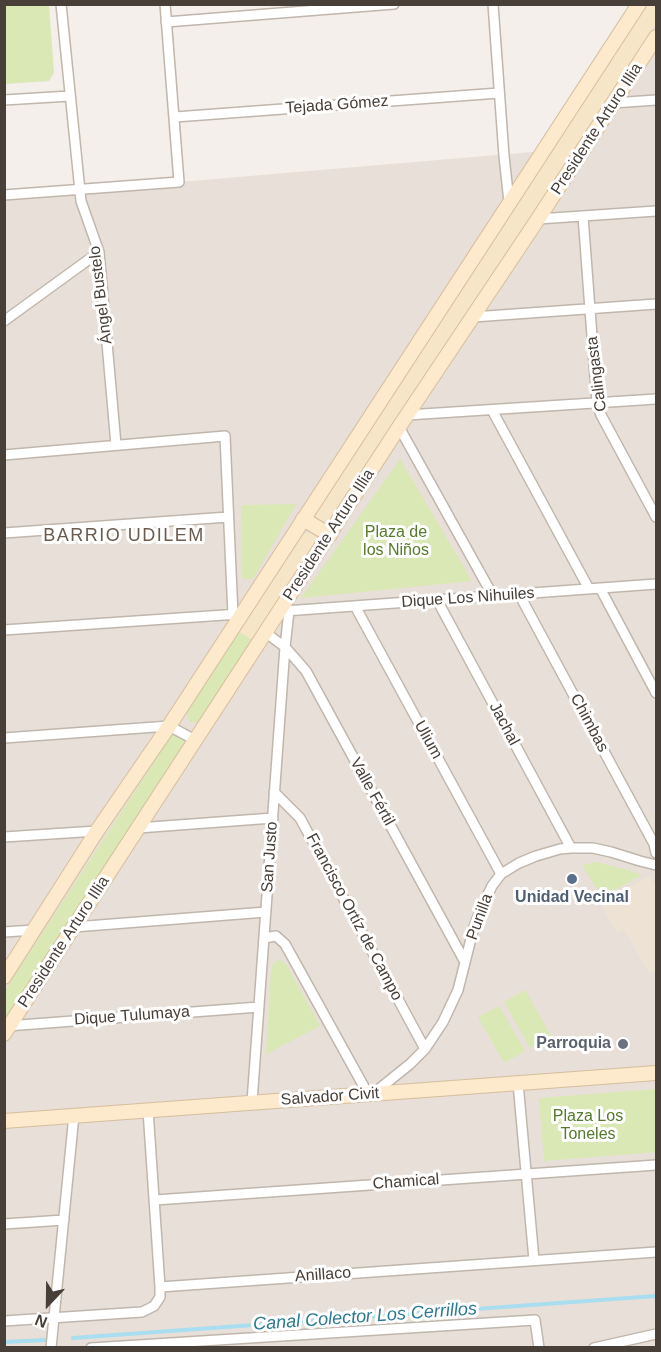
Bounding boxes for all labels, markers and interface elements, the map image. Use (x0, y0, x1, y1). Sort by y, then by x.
street label: Presidente Arturo Illia (547, 60, 647, 198)
street label: Tejada Gómez (285, 92, 389, 118)
street label: Ángel Bustelo (85, 245, 117, 345)
street label: Calingasta (583, 335, 611, 413)
street label: Presidente Arturo Illia (279, 466, 379, 604)
park label: Plaza de los Niños (363, 523, 429, 561)
district label: BARRIO UDILEM (43, 525, 205, 547)
street label: Dique Los Nihuiles (401, 584, 535, 612)
street label: Chimbas (566, 691, 612, 755)
street label: Jachal (485, 699, 523, 749)
street label: Ulium (410, 717, 446, 763)
street label: Valle Fértil (346, 755, 398, 829)
street label: San Justo (258, 821, 282, 893)
street label: Francisco Ortíz de Campo (302, 830, 406, 1004)
marker: Unidad Vecinal (565, 872, 579, 886)
street label: Presidente Arturo Illia (14, 873, 114, 1011)
place label: Unidad Vecinal (515, 888, 629, 908)
street label: Punilla (463, 891, 497, 943)
street label: Dique Tulumaya (74, 1002, 190, 1030)
place label: Parroquia (536, 1034, 611, 1054)
marker: Parroquia (616, 1037, 630, 1051)
street label: Salvador Civit (280, 1084, 380, 1110)
park label: Plaza Los Toneles (553, 1107, 623, 1145)
street label: Chamical (372, 1170, 440, 1194)
street label: Anillaco (294, 1263, 352, 1287)
north arrow (18, 1274, 78, 1334)
water label: Canal Colector Los Cerrillos (252, 1298, 478, 1336)
text: N (33, 1311, 50, 1331)

